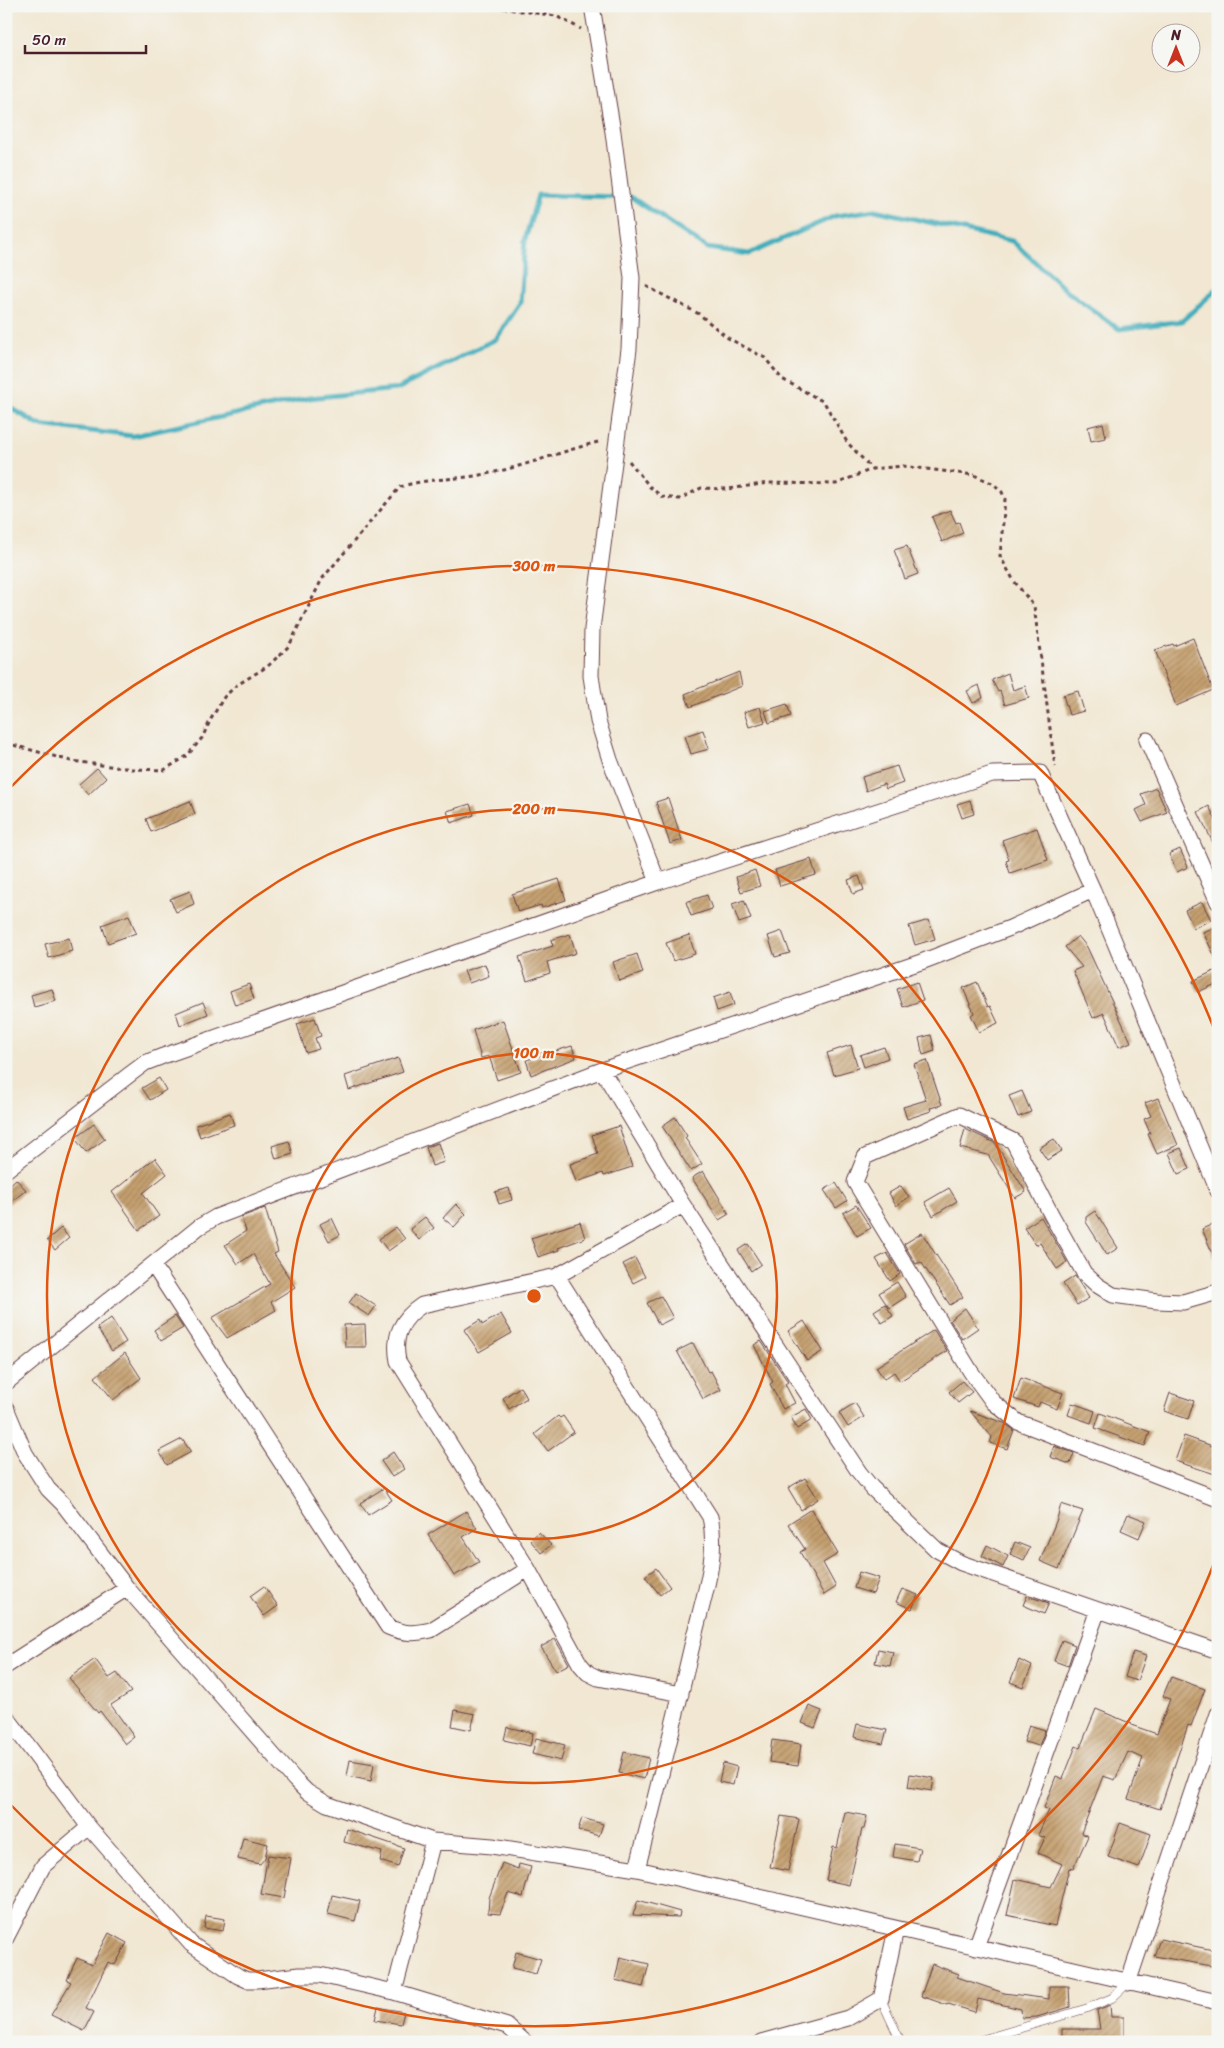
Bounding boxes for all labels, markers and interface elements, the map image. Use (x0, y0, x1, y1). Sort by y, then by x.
scale bar (25, 22, 146, 54)
north arrow (1152, 22, 1202, 72)
text: N (1170, 23, 1181, 48)
text: 50 m (32, 27, 67, 53)
text: 300 m (512, 553, 556, 579)
text: 200 m (511, 796, 556, 822)
text: 100 m (514, 1040, 555, 1066)
centre of rings (525, 1287, 543, 1305)

